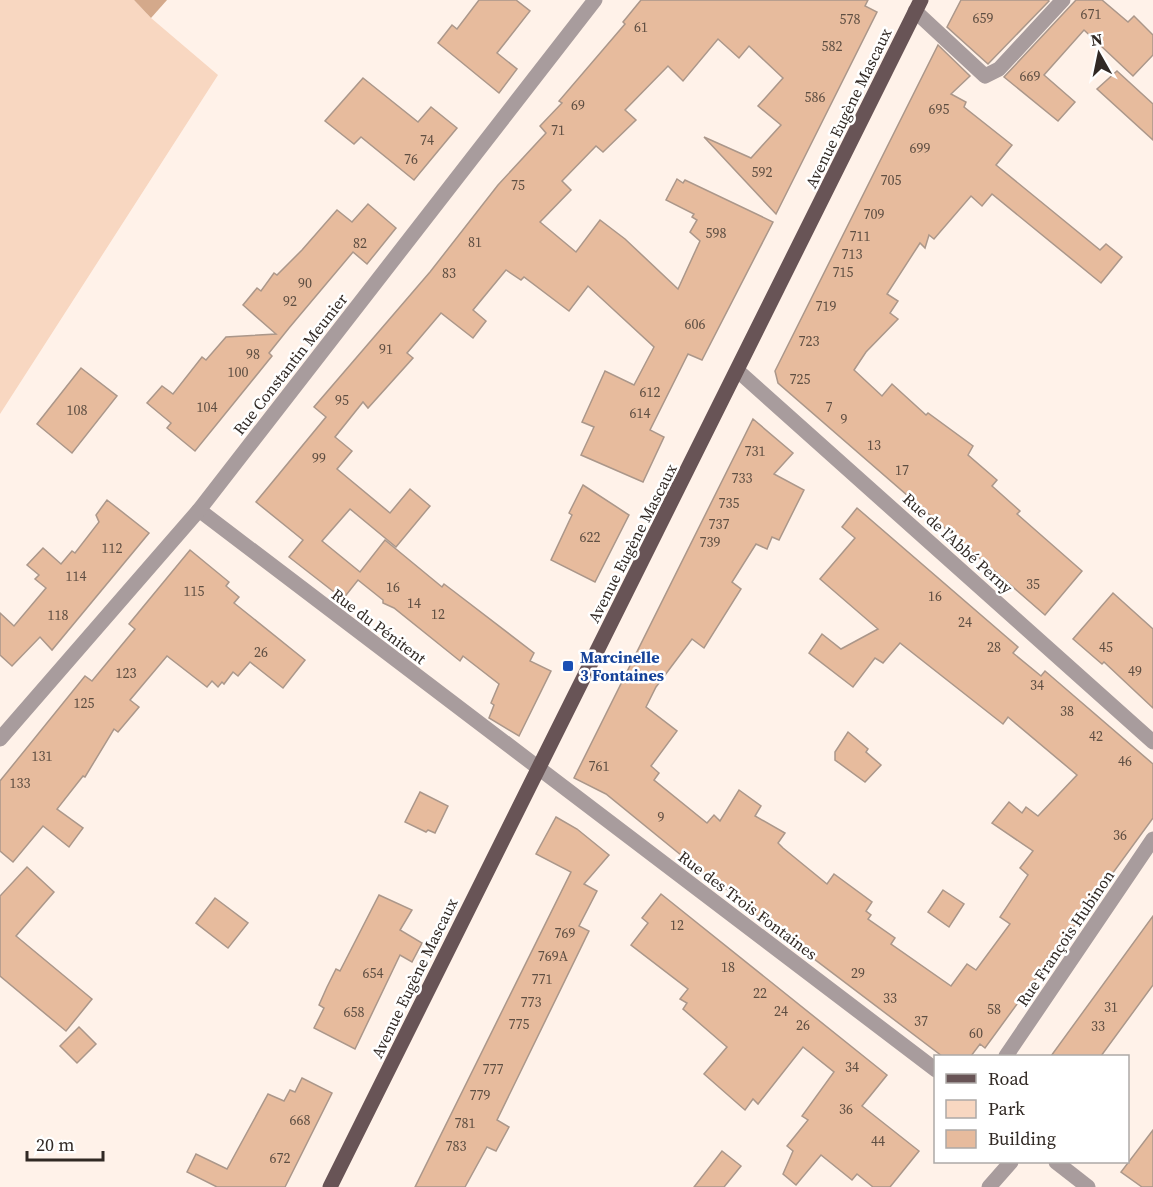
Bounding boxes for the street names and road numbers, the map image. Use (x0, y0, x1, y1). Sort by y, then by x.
street label: Avenue Eugène Mascaux (800, 24, 897, 192)
street label: Rue Constantin Meunier (228, 288, 352, 439)
street label: Avenue Eugène Mascaux (582, 459, 682, 626)
street label: Rue de l’Abbé Perny (898, 488, 1018, 599)
street label: Rue du Pénitent (327, 583, 431, 669)
street label: Rue des Trois Fontaines (674, 845, 822, 965)
street label: Rue François Hubinon (1011, 865, 1119, 1011)
street label: Avenue Eugène Mascaux (366, 894, 463, 1062)

